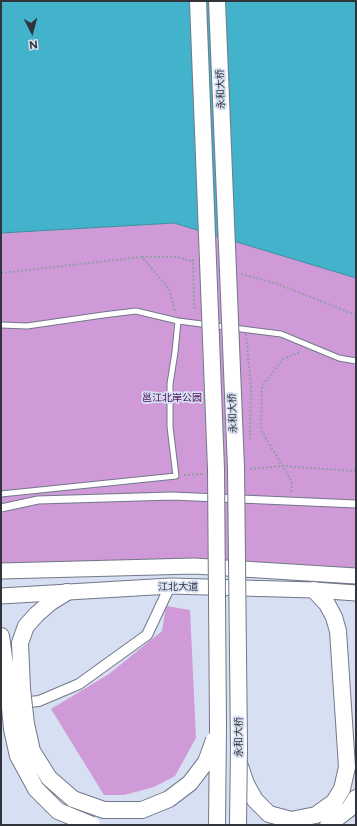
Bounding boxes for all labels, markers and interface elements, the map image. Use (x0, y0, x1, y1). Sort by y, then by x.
north arrow (12, 12, 52, 52)
text: N (28, 38, 38, 51)
street label: 永和大桥 (214, 69, 228, 109)
park label: 邕江北岸公园 (142, 392, 202, 404)
street label: 永和大桥 (226, 393, 240, 433)
street label: 江北大道 (158, 581, 198, 593)
street label: 永和大桥 (233, 717, 245, 757)

